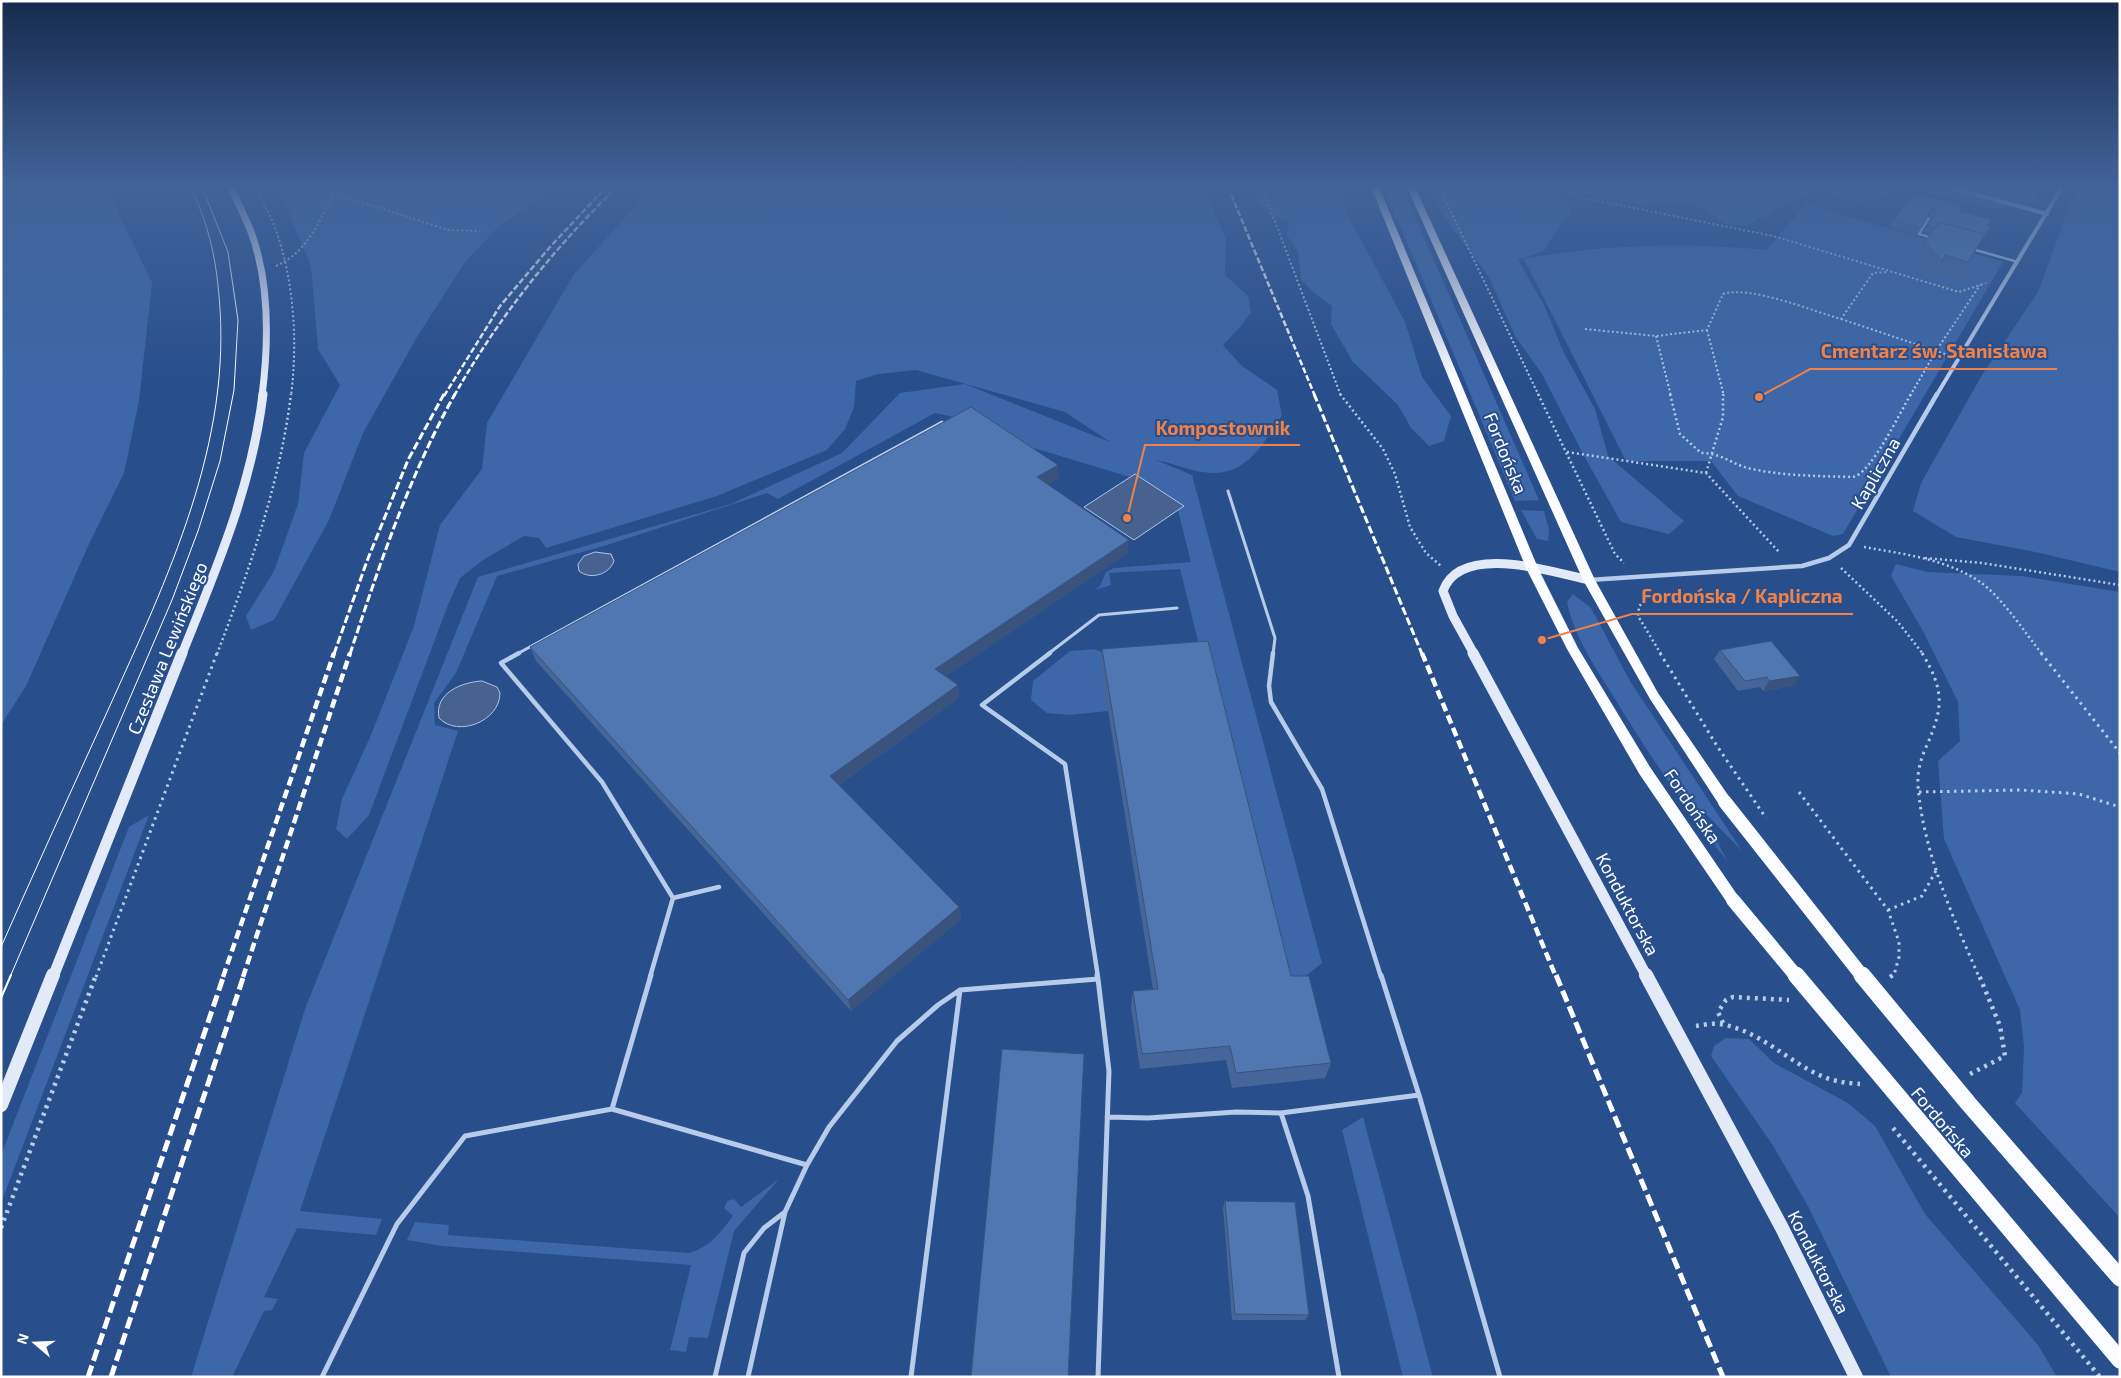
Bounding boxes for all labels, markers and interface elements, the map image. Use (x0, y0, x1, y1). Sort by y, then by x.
callout: Cmentarz św. Stanisława (1810, 335, 2057, 369)
text: Cmentarz św. Stanisława (1821, 339, 2047, 362)
street label: Fordońska (1480, 409, 1532, 497)
callout: Kompostownik (1145, 411, 1300, 445)
text: Kompostownik (1156, 416, 1291, 439)
street label: Kapliczna (1846, 433, 1904, 513)
street label: Czesława Lewińskiego (122, 559, 212, 737)
callout: Fordońska / Kapliczna (1632, 580, 1853, 614)
text: Fordońska / Kapliczna (1641, 584, 1843, 607)
street label: Fordońska (1660, 764, 1726, 848)
street label: Konduktorska (1592, 849, 1664, 959)
street label: Fordońska (1907, 1082, 1979, 1162)
street label: Konduktorska (1783, 1207, 1855, 1317)
north arrow (10, 1318, 60, 1368)
text: N (13, 1331, 32, 1346)

